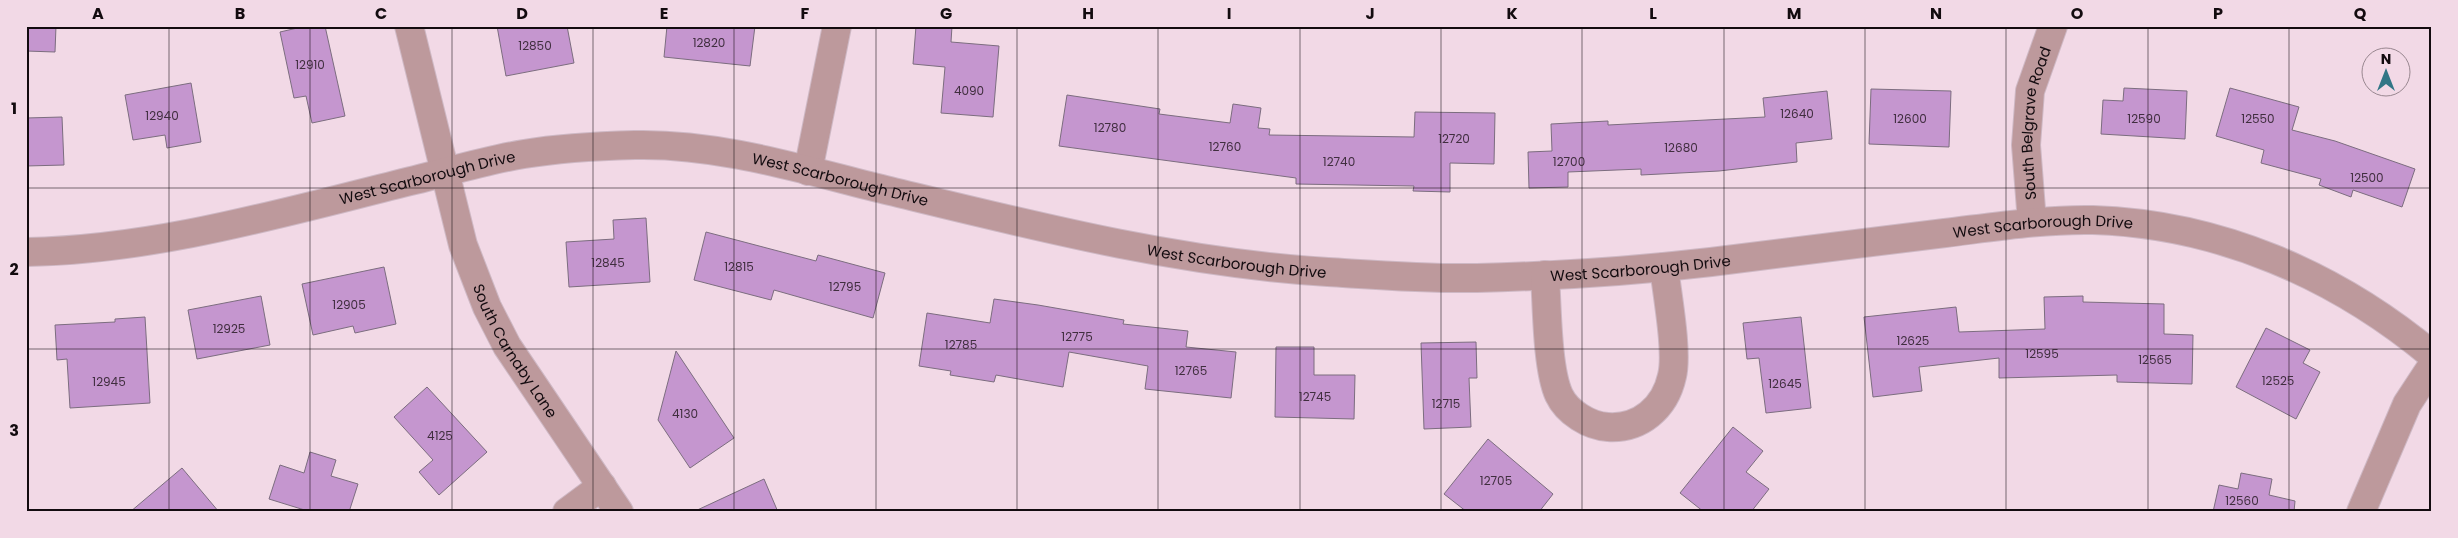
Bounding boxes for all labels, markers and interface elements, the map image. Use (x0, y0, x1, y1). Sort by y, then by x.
text: A (92, 2, 104, 25)
text: B (235, 2, 245, 25)
text: C (375, 2, 387, 25)
text: D (516, 2, 528, 25)
text: E (660, 2, 668, 25)
text: F (801, 2, 810, 25)
text: G (940, 2, 952, 25)
text: H (1082, 2, 1094, 25)
text: I (1227, 2, 1231, 25)
text: J (1365, 2, 1375, 25)
text: K (1506, 2, 1518, 25)
text: L (1649, 2, 1657, 25)
text: M (1787, 2, 1801, 25)
text: N (1930, 2, 1942, 25)
text: O (2071, 2, 2084, 25)
text: P (2213, 2, 2223, 25)
text: Q (2354, 2, 2367, 25)
house number: 12820 (693, 34, 725, 51)
house number: 12850 (518, 37, 552, 54)
street label: South Belgrave Road (2015, 44, 2055, 201)
north arrow (2360, 48, 2410, 98)
text: N (2381, 49, 2391, 69)
house number: 12910 (295, 56, 325, 73)
house number: 4090 (954, 82, 984, 99)
text: 1 (11, 97, 17, 120)
house number: 12640 (1780, 105, 1814, 122)
house number: 12940 (145, 107, 179, 124)
house number: 12600 (1893, 110, 1927, 127)
house number: 12590 (2127, 110, 2161, 127)
house number: 12550 (2241, 110, 2275, 127)
house number: 12780 (1094, 119, 1126, 136)
house number: 12720 (1438, 130, 1470, 147)
house number: 12760 (1209, 138, 1241, 155)
house number: 12680 (1664, 139, 1698, 156)
street label: West Scarborough Drive (337, 145, 517, 209)
street label: West Scarborough Drive (750, 147, 931, 211)
house number: 12740 (1323, 153, 1355, 170)
house number: 12700 (1553, 153, 1585, 170)
house number: 12500 (2350, 169, 2384, 186)
street label: West Scarborough Drive (1951, 209, 2134, 242)
street label: West Scarborough Drive (1145, 239, 1327, 282)
street label: West Scarborough Drive (1550, 249, 1732, 286)
house number: 12845 (591, 254, 625, 271)
text: 2 (9, 258, 19, 281)
house number: 12815 (724, 258, 754, 275)
house number: 12795 (829, 278, 861, 295)
street label: South Carnaby Lane (468, 281, 563, 422)
house number: 12905 (332, 296, 366, 313)
house number: 12925 (213, 320, 245, 337)
house number: 12775 (1061, 328, 1093, 345)
house number: 12625 (1897, 332, 1929, 349)
house number: 12785 (945, 336, 977, 353)
house number: 12595 (2025, 345, 2059, 362)
house number: 12565 (2138, 351, 2172, 368)
house number: 12765 (1175, 362, 1207, 379)
house number: 12525 (2262, 372, 2294, 389)
house number: 12945 (92, 373, 126, 390)
house number: 12645 (1768, 375, 1802, 392)
house number: 12745 (1299, 388, 1331, 405)
house number: 12715 (1432, 395, 1460, 412)
house number: 4130 (672, 405, 698, 422)
text: 3 (9, 419, 19, 442)
house number: 4125 (427, 427, 453, 444)
house number: 12705 (1480, 472, 1512, 489)
house number: 12560 (2225, 492, 2259, 509)

